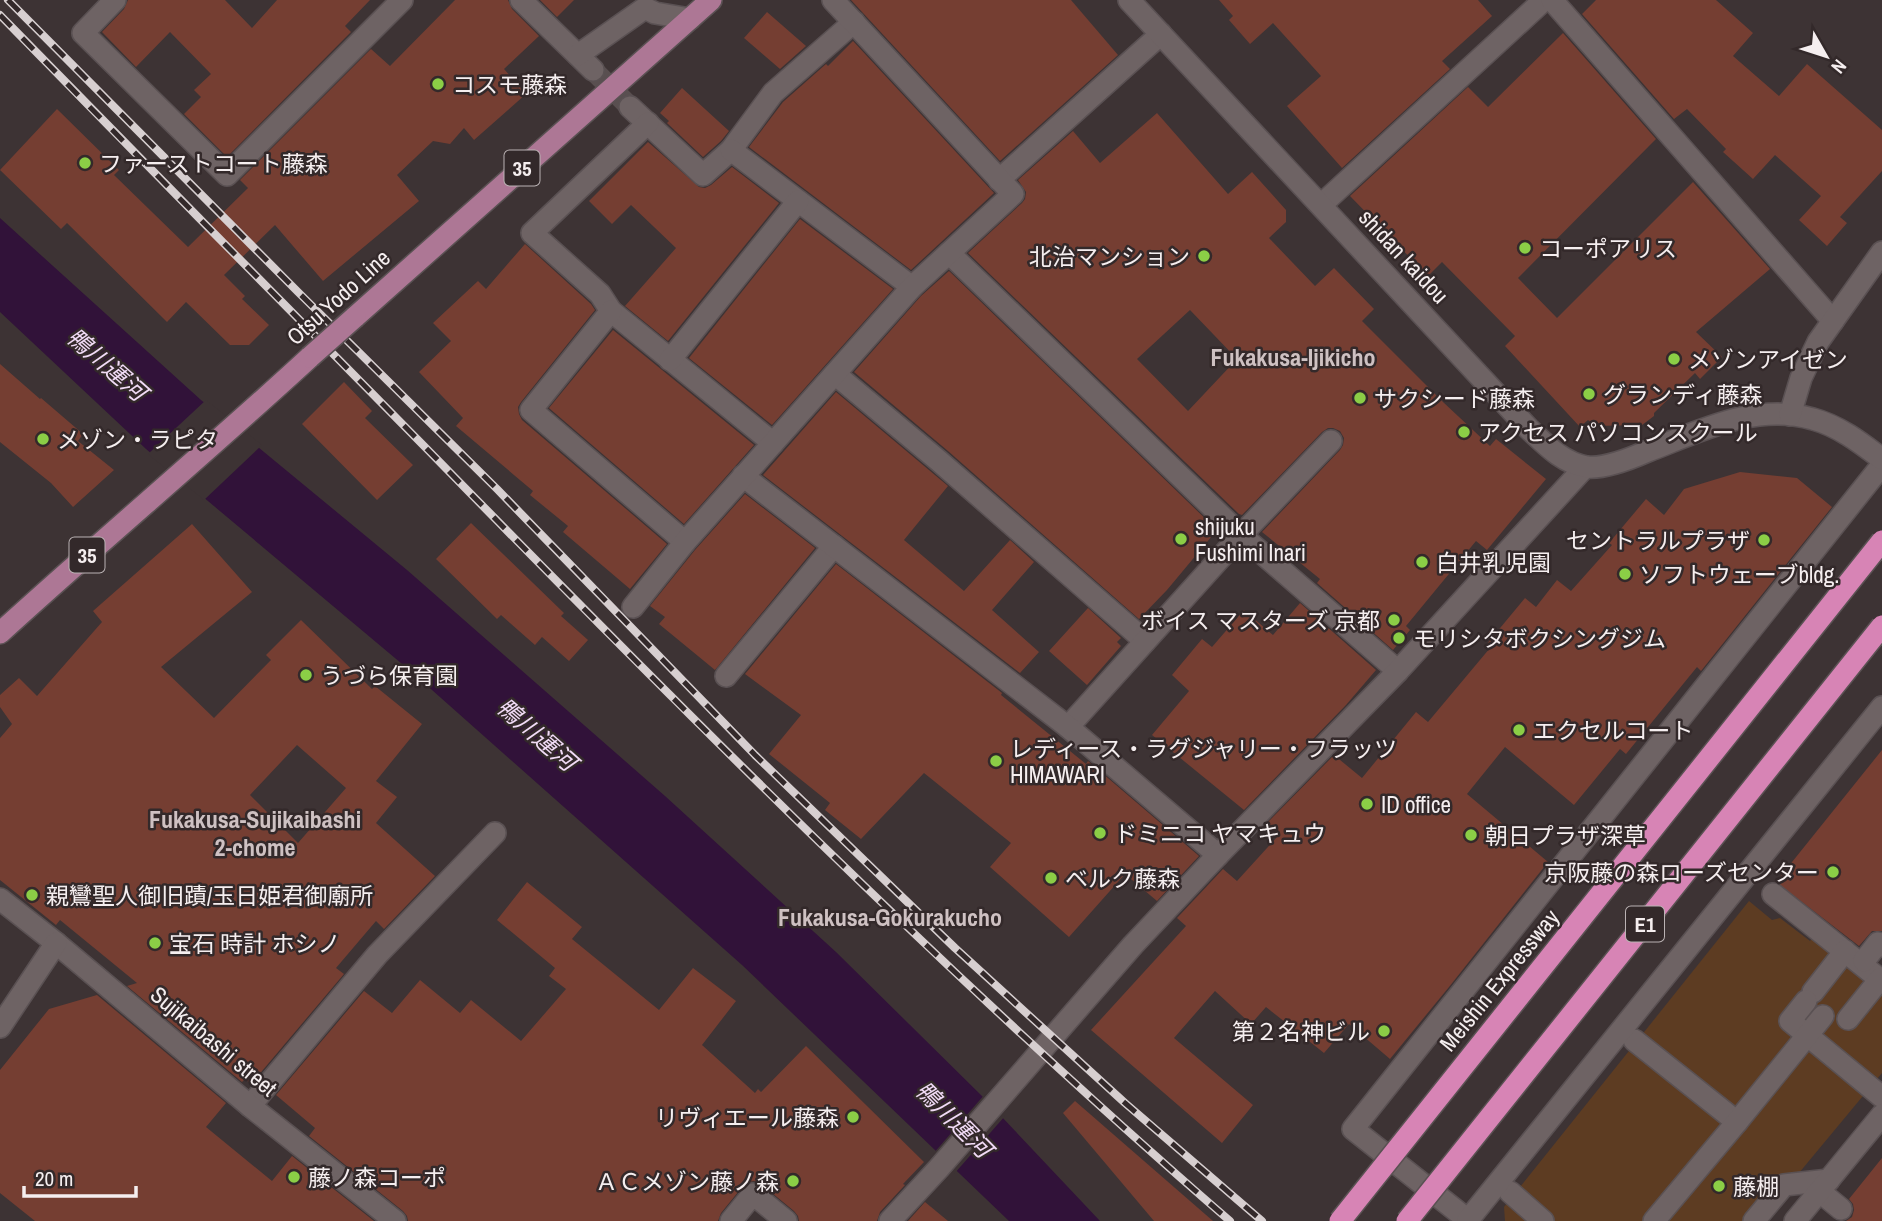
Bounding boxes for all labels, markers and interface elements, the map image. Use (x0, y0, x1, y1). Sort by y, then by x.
north arrow (1791, 21, 1861, 91)
text: N (1826, 54, 1853, 79)
place label: コスモ藤森 (452, 69, 567, 100)
marker: コスモ藤森 (430, 76, 446, 92)
place label: ファーストコート藤森 (99, 148, 328, 179)
road number: 35 (504, 150, 540, 186)
marker: ファーストコート藤森 (77, 155, 93, 171)
street label: shidan kaidou (1352, 202, 1456, 310)
place label: コーポアリス (1539, 233, 1677, 264)
marker: コーポアリス (1517, 240, 1533, 256)
place label: 北治マンション (1029, 241, 1190, 272)
street label: Otsu Yodo Line (280, 242, 396, 352)
marker: 北治マンション (1196, 248, 1212, 264)
water label: 鴨川運河 (60, 320, 157, 410)
district label: Fukakusa-Ijikicho (1210, 341, 1376, 373)
place label: メゾンアイゼン (1688, 344, 1848, 375)
marker: メゾンアイゼン (1666, 351, 1682, 367)
place label: グランディ藤森 (1603, 379, 1762, 410)
place label: サクシード藤森 (1374, 383, 1535, 414)
marker: グランディ藤森 (1581, 386, 1597, 402)
marker: サクシード藤森 (1352, 390, 1368, 406)
place label: アクセス パソコンスクール (1478, 417, 1758, 448)
place label: メゾン・ラピタ (57, 424, 218, 455)
marker: アクセス パソコンスクール (1456, 424, 1472, 440)
marker: メゾン・ラピタ (35, 431, 51, 447)
place label: shijuku Fushimi Inari (1195, 511, 1306, 568)
place label: セントラルプラザ (1566, 525, 1750, 556)
marker: shijuku Fushimi Inari (1173, 531, 1189, 547)
marker: セントラルプラザ (1756, 532, 1772, 548)
road number: 35 (70, 538, 104, 572)
place label: 白井乳児園 (1436, 547, 1551, 578)
marker: 白井乳児園 (1414, 554, 1430, 570)
place label: ソフトウェーブbldg. (1639, 559, 1840, 590)
marker: ソフトウェーブbldg. (1617, 566, 1633, 582)
place label: ボイス マスターズ 京都 (1141, 605, 1380, 636)
marker: ボイス マスターズ 京都 (1386, 612, 1402, 628)
place label: モリシタボクシングジム (1413, 623, 1666, 654)
marker: モリシタボクシングジム (1391, 630, 1407, 646)
place label: うづら保育園 (320, 660, 458, 691)
marker: うづら保育園 (298, 667, 314, 683)
water label: 鴨川運河 (490, 690, 587, 780)
place label: エクセルコート (1533, 715, 1694, 746)
marker: エクセルコート (1511, 722, 1527, 738)
place label: レディース・ラグジャリー・フラッツ HIMAWARI (1010, 733, 1397, 790)
marker: レディース・ラグジャリー・フラッツ HIMAWARI (988, 753, 1004, 769)
place label: ID office (1381, 789, 1451, 820)
marker: ID office (1359, 796, 1375, 812)
district label: Fukakusa-Sujikaibashi 2-chome (149, 803, 361, 863)
place label: ドミニコ ヤマキュウ (1114, 818, 1326, 849)
place label: 朝日プラザ深草 (1485, 820, 1646, 851)
marker: ドミニコ ヤマキュウ (1092, 825, 1108, 841)
marker: 朝日プラザ深草 (1463, 827, 1479, 843)
place label: 京阪藤の森ローズセンター (1544, 857, 1819, 888)
place label: ベルク藤森 (1065, 863, 1180, 894)
marker: 京阪藤の森ローズセンター (1825, 864, 1841, 880)
marker: ベルク藤森 (1043, 870, 1059, 886)
place label: 親鸞聖人御旧蹟/玉日姫君御廟所 (46, 880, 373, 911)
marker: 親鸞聖人御旧蹟/玉日姫君御廟所 (24, 887, 40, 903)
district label: Fukakusa-Gokurakucho (778, 901, 1002, 933)
street label: Meishin Expressway (1432, 902, 1566, 1057)
road number: E1 (1626, 906, 1664, 942)
place label: 宝石 時計 ホシノ (169, 928, 341, 959)
marker: 宝石 時計 ホシノ (147, 935, 163, 951)
street label: Sujikaibashi street (144, 979, 284, 1103)
place label: 第２名神ビル (1232, 1016, 1370, 1047)
marker: 第２名神ビル (1376, 1023, 1392, 1039)
water label: 鴨川運河 (909, 1074, 1002, 1167)
place label: リヴィエール藤森 (655, 1102, 839, 1133)
marker: リヴィエール藤森 (845, 1109, 861, 1125)
scale bar (24, 1154, 136, 1198)
place label: 藤ノ森コーポ (308, 1162, 446, 1193)
text: 20 m (35, 1164, 73, 1193)
place label: ＡＣメゾン藤ノ森 (595, 1166, 779, 1197)
marker: 藤ノ森コーポ (286, 1169, 302, 1185)
place label: 藤棚 (1733, 1171, 1779, 1202)
marker: ＡＣメゾン藤ノ森 (785, 1173, 801, 1189)
marker: 藤棚 (1711, 1178, 1727, 1194)

